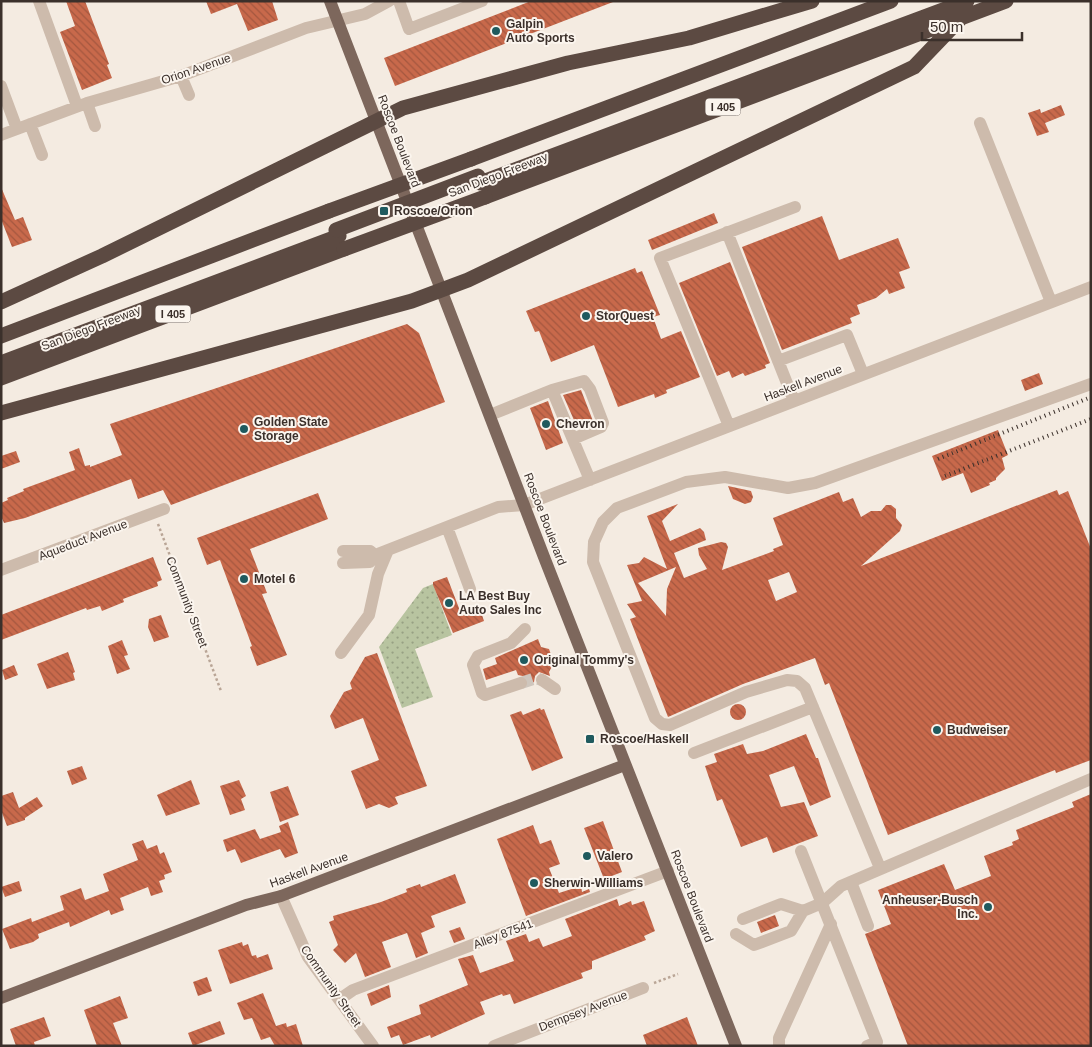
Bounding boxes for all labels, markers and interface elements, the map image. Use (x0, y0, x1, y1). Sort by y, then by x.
scale bar (922, 10, 1022, 42)
place label: Galpin Auto Sports (506, 17, 575, 45)
text: 50 m (930, 18, 963, 35)
marker: Galpin Auto Sports (490, 25, 502, 37)
street label: Orion Avenue (159, 50, 233, 87)
street label: Roscoe Boulevard (375, 93, 423, 189)
road number: I 405 (706, 98, 740, 115)
street label: San Diego Freeway (446, 150, 550, 200)
place label: Roscoe/Orion (394, 204, 473, 218)
marker: Roscoe/Orion (378, 205, 390, 217)
street label: San Diego Freeway (39, 303, 143, 353)
road number: I 405 (156, 306, 190, 322)
place label: StorQuest (596, 309, 654, 323)
marker: StorQuest (580, 310, 592, 322)
street label: Haskell Avenue (762, 362, 844, 404)
place label: Golden State Storage (254, 415, 328, 443)
place label: Chevron (556, 417, 605, 431)
marker: Chevron (540, 418, 552, 430)
marker: Golden State Storage (238, 423, 250, 435)
street label: Roscoe Boulevard (521, 471, 569, 567)
street label: Aqueduct Avenue (37, 517, 130, 563)
street label: Community Street (163, 555, 211, 650)
place label: Motel 6 (254, 572, 296, 586)
marker: Motel 6 (238, 573, 250, 585)
place label: LA Best Buy Auto Sales Inc (459, 589, 542, 617)
marker: LA Best Buy Auto Sales Inc (443, 597, 455, 609)
place label: Original Tommy's (534, 653, 634, 667)
marker: Original Tommy's (518, 654, 530, 666)
place label: Budweiser (947, 723, 1008, 737)
marker: Budweiser (931, 724, 943, 736)
place label: Roscoe/Haskell (600, 732, 689, 746)
marker: Roscoe/Haskell (584, 733, 596, 745)
street label: Roscoe Boulevard (668, 848, 716, 944)
street label: Haskell Avenue (268, 849, 350, 891)
place label: Valero (597, 849, 633, 863)
marker: Valero (581, 850, 593, 862)
place label: Sherwin-Williams (544, 876, 644, 890)
marker: Sherwin-Williams (528, 877, 540, 889)
place label: Anheuser-Busch Inc. (882, 893, 978, 921)
marker: Anheuser-Busch Inc. (982, 901, 994, 913)
street label: Alley 87541 (471, 916, 535, 952)
street label: Community Street (298, 943, 365, 1030)
street label: Dempsey Avenue (537, 988, 630, 1034)

